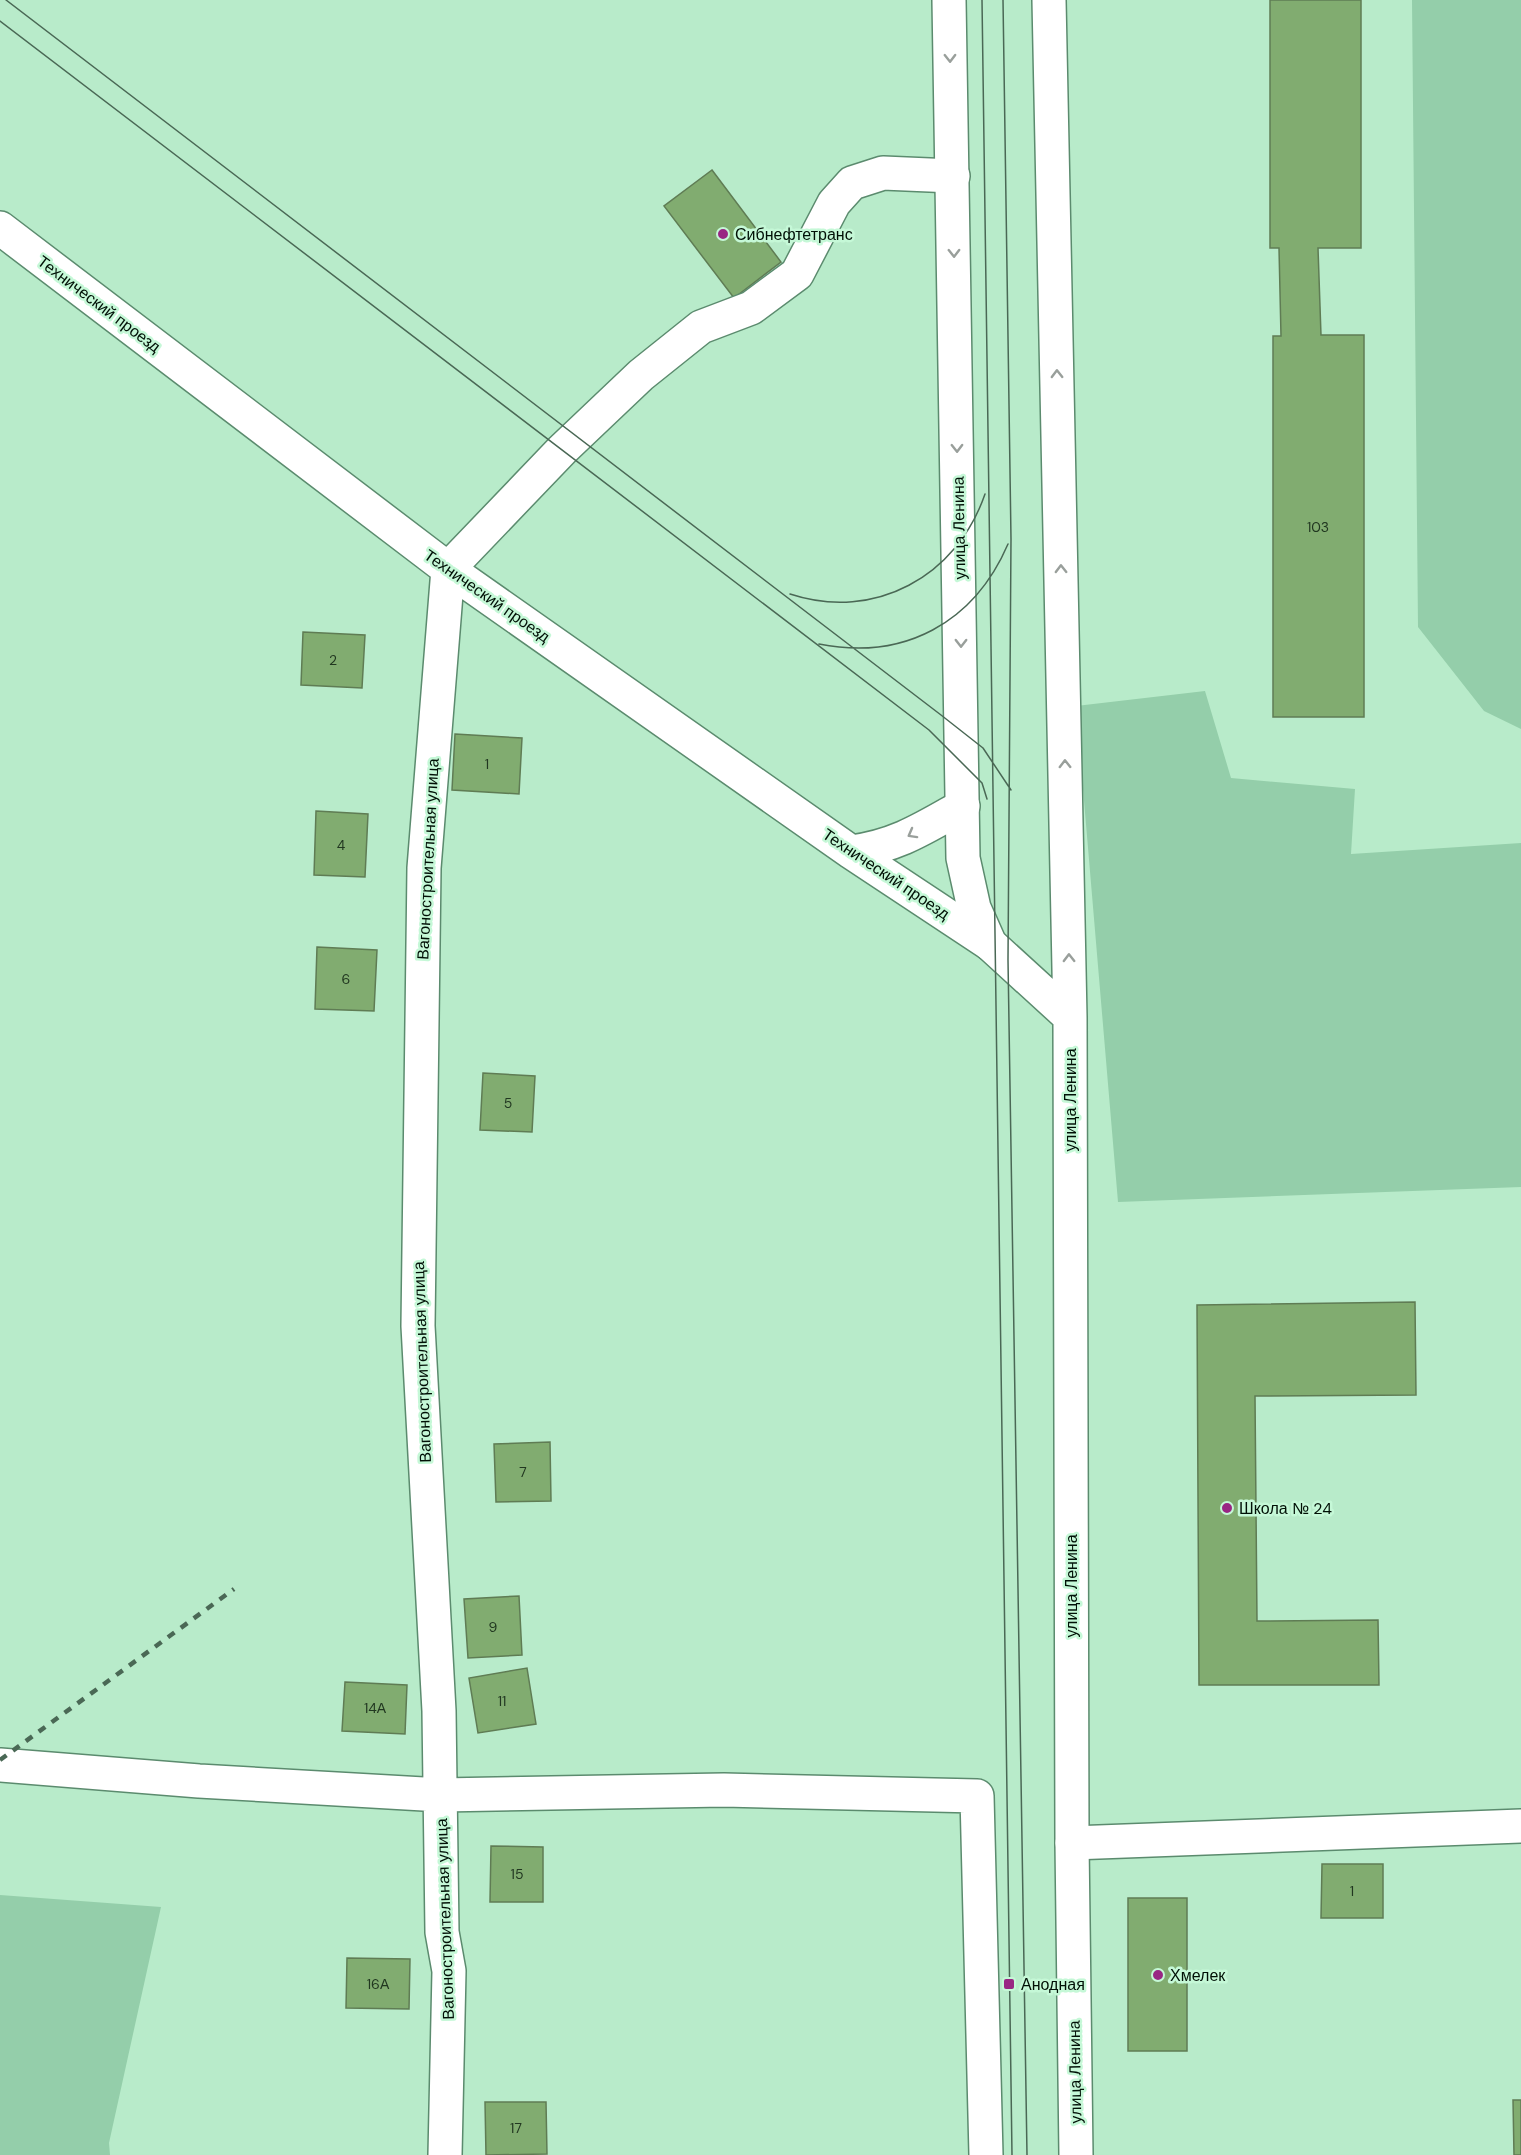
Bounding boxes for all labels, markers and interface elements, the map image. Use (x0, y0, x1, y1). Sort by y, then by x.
one-way arrow (944, 54, 956, 63)
place label: Сибнефтетранс (735, 224, 853, 245)
marker: Сибнефтетранс (716, 227, 730, 241)
one-way arrow (948, 249, 960, 258)
street label: Технический проезд (33, 251, 165, 358)
one-way arrow (1050, 369, 1063, 378)
one-way arrow (951, 444, 963, 453)
street label: улица Ленина (948, 476, 970, 580)
house number: 103 (1307, 518, 1329, 536)
street label: Технический проезд (420, 545, 555, 648)
one-way arrow (1054, 564, 1067, 573)
one-way arrow (955, 639, 967, 648)
house number: 2 (329, 651, 337, 669)
house number: 1 (485, 755, 489, 773)
street label: Вагоностроительная улица (412, 758, 444, 960)
one-way arrow (1058, 759, 1071, 768)
street label: Технический проезд (818, 824, 954, 925)
one-way arrow (908, 827, 918, 839)
house number: 4 (337, 836, 346, 854)
one-way arrow (1062, 954, 1075, 963)
house number: 6 (342, 970, 350, 988)
street label: улица Ленина (1060, 1048, 1081, 1152)
house number: 5 (504, 1094, 512, 1112)
street label: Вагоностроительная улица (408, 1261, 436, 1463)
house number: 7 (519, 1463, 527, 1481)
place label: Школа № 24 (1239, 1498, 1332, 1519)
marker: Школа № 24 (1220, 1501, 1234, 1515)
street label: улица Ленина (1061, 1534, 1082, 1638)
house number: 9 (489, 1618, 498, 1636)
house number: 11 (498, 1692, 506, 1710)
house number: 14А (364, 1699, 387, 1717)
street label: Вагоностроительная улица (431, 1818, 459, 2020)
house number: 15 (511, 1865, 523, 1883)
house number: 1 (1350, 1882, 1354, 1900)
place label: Хмелек (1170, 1965, 1226, 1986)
marker: Хмелек (1151, 1968, 1165, 1982)
place label: Анодная (1021, 1974, 1085, 1995)
house number: 16А (367, 1975, 390, 1993)
marker: Анодная (1002, 1977, 1016, 1991)
street label: улица Ленина (1064, 2020, 1086, 2124)
house number: 17 (510, 2119, 522, 2137)

